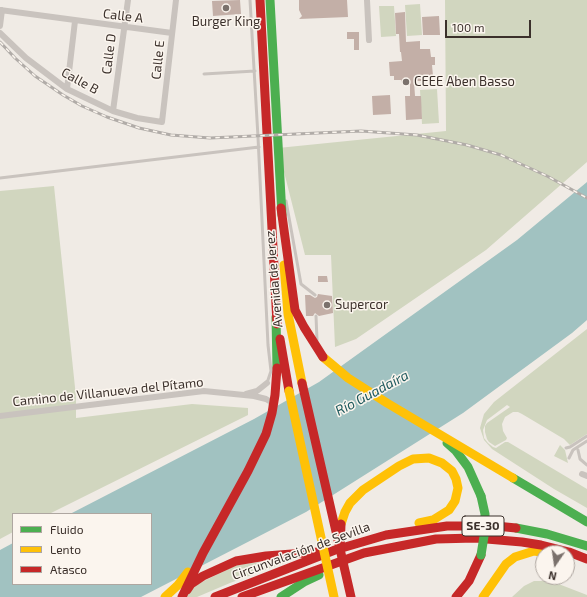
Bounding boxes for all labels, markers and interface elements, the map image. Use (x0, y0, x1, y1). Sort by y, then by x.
marker: Burger King (221, 3, 231, 13)
street label: Calle A (102, 6, 144, 26)
scale bar (447, 12, 533, 38)
place label: Burger King (192, 14, 260, 30)
text: 100 m (452, 20, 484, 34)
street label: Calle D (99, 33, 119, 75)
street label: Calle E (148, 40, 168, 80)
street label: Calle B (59, 64, 101, 98)
place label: CEEE Aben Basso (414, 74, 515, 90)
marker: CEEE Aben Basso (401, 77, 411, 87)
street label: Avenida de Jerez (262, 230, 286, 328)
place label: Supercor (335, 297, 388, 313)
marker: Supercor (322, 300, 332, 310)
water label: Río Guadaíra (332, 367, 412, 419)
street label: Camino de Villanueva del Pítamo (12, 374, 204, 410)
legend (12, 513, 152, 585)
road number: SE-30 (462, 516, 504, 536)
street label: Circunvalación de Sevilla (230, 519, 372, 583)
text: Fluido (50, 522, 84, 536)
text: Lento (50, 542, 81, 556)
north arrow (535, 545, 575, 585)
text: Atasco (50, 562, 87, 576)
text: N (547, 569, 558, 583)

